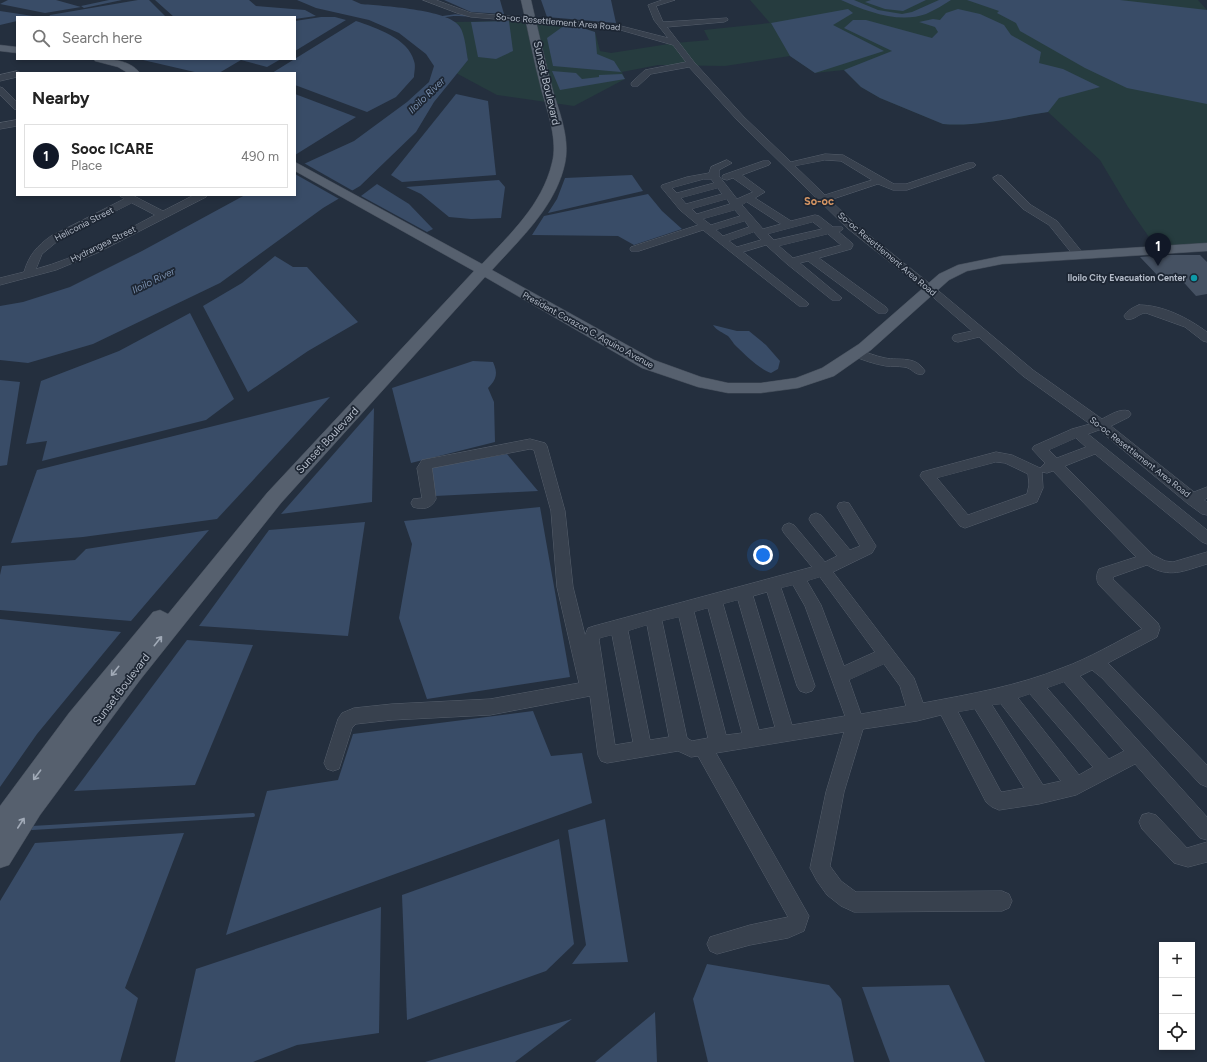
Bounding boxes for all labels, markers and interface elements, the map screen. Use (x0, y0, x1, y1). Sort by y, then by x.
street label: So-oc Resettlement Area Road (495, 11, 621, 32)
search box (16, 16, 296, 60)
icon: search (30, 27, 52, 49)
text: Search here (62, 29, 142, 47)
street label: Sunset Boulevard (531, 40, 563, 126)
water label: Iloilo River (405, 74, 448, 116)
text: Nearby (32, 88, 90, 108)
text: Sooc ICARE (71, 140, 154, 158)
text: 1 (43, 149, 49, 164)
text: 490 m (241, 149, 279, 164)
text: Place (71, 158, 102, 173)
district label: So-oc (804, 195, 834, 208)
street label: Heliconia Street (52, 204, 116, 243)
street label: So-oc Resettlement Area Road (836, 209, 939, 298)
street label: Hydrangea Street (68, 223, 138, 264)
pin: 1 (1145, 233, 1171, 266)
water label: Iloilo River (130, 264, 177, 296)
place label: Iloilo City Evacuation Center (1067, 272, 1187, 283)
marker: Iloilo City Evacuation Center (1189, 273, 1199, 283)
street label: President Corazon C. Aquino Avenue (521, 289, 656, 370)
street label: Sunset Boulevard (293, 404, 361, 476)
street label: So-oc Resettlement Area Road (1088, 414, 1193, 499)
your location (753, 545, 773, 565)
one-way arrow (153, 635, 162, 646)
street label: Sunset Boulevard (90, 651, 152, 728)
one-way arrow (111, 666, 120, 677)
one-way arrow (33, 770, 41, 781)
one-way arrow (17, 818, 25, 829)
map controls (1159, 942, 1195, 1050)
button: + (1159, 942, 1195, 978)
button: − (1159, 978, 1195, 1014)
button: locate (1159, 1014, 1195, 1050)

